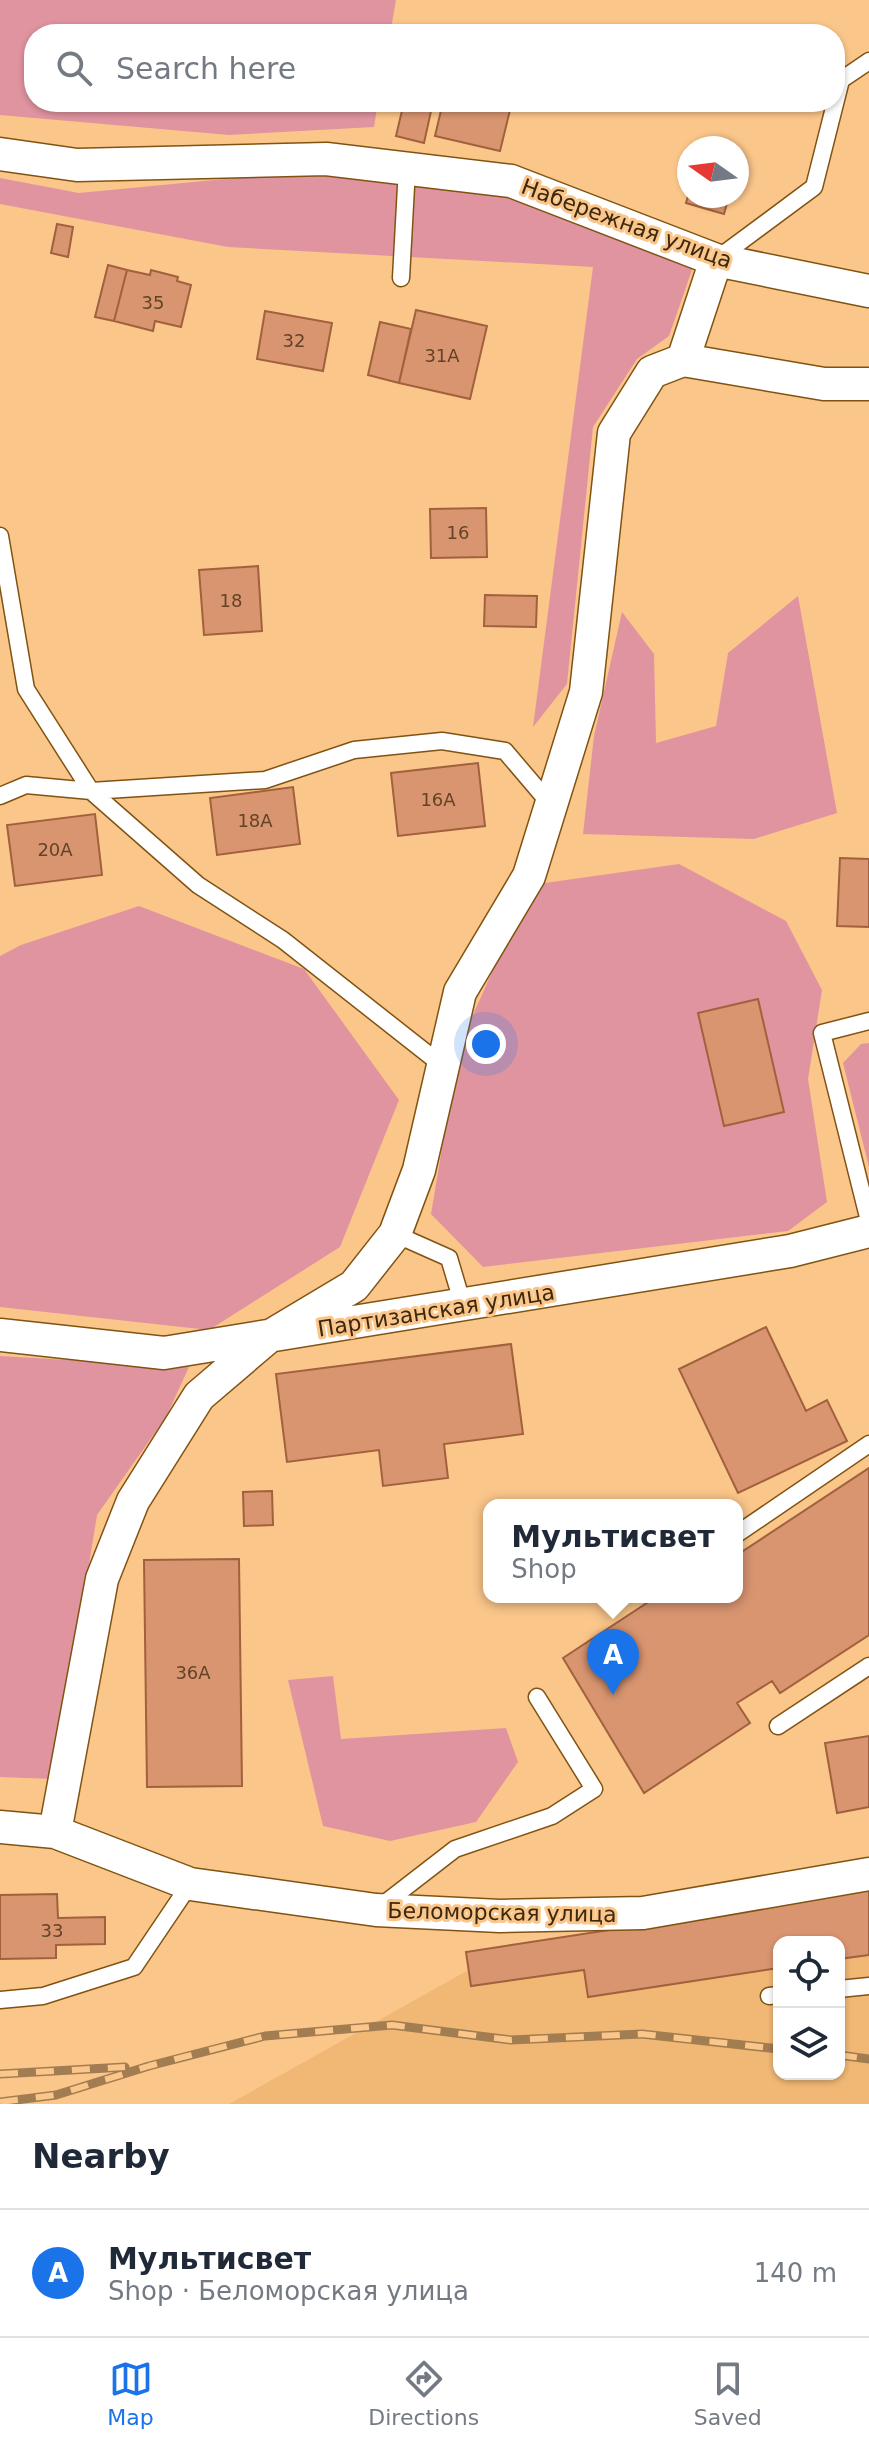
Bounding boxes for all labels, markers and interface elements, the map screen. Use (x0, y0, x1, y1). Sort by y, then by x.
search box (24, 24, 845, 112)
icon: search (52, 46, 96, 90)
text: Search here (116, 51, 296, 86)
north arrow (677, 136, 749, 208)
street label: Набережная улица (518, 174, 736, 273)
house number: 35 (142, 292, 164, 313)
house number: 32 (283, 330, 305, 351)
house number: 31А (424, 345, 460, 366)
house number: 16 (447, 522, 469, 543)
house number: 18 (220, 590, 242, 611)
house number: 16А (420, 789, 456, 810)
house number: 18А (237, 810, 273, 831)
house number: 20А (37, 839, 73, 860)
your location (466, 1024, 506, 1064)
street label: Партизанская улица (316, 1279, 556, 1342)
popup (483, 1499, 743, 1603)
text: Мультисвет (511, 1519, 715, 1554)
text: Shop (511, 1554, 577, 1584)
pin: A (587, 1629, 639, 1695)
house number: 36А (175, 1662, 211, 1683)
street label: Беломорская улица (387, 1898, 617, 1927)
house number: 33 (41, 1920, 63, 1941)
map controls (773, 1936, 845, 2080)
button: locate (773, 1936, 845, 2008)
button: layers (773, 2008, 845, 2080)
text: Nearby (32, 2136, 170, 2176)
text: Мультисвет (108, 2241, 311, 2276)
text: A (48, 2258, 68, 2288)
text: 140 m (754, 2258, 837, 2288)
text: Shop · Беломорская улица (108, 2276, 469, 2306)
tab: Map (107, 2357, 154, 2430)
tab: Directions (368, 2357, 479, 2430)
tab: Saved (694, 2357, 762, 2430)

